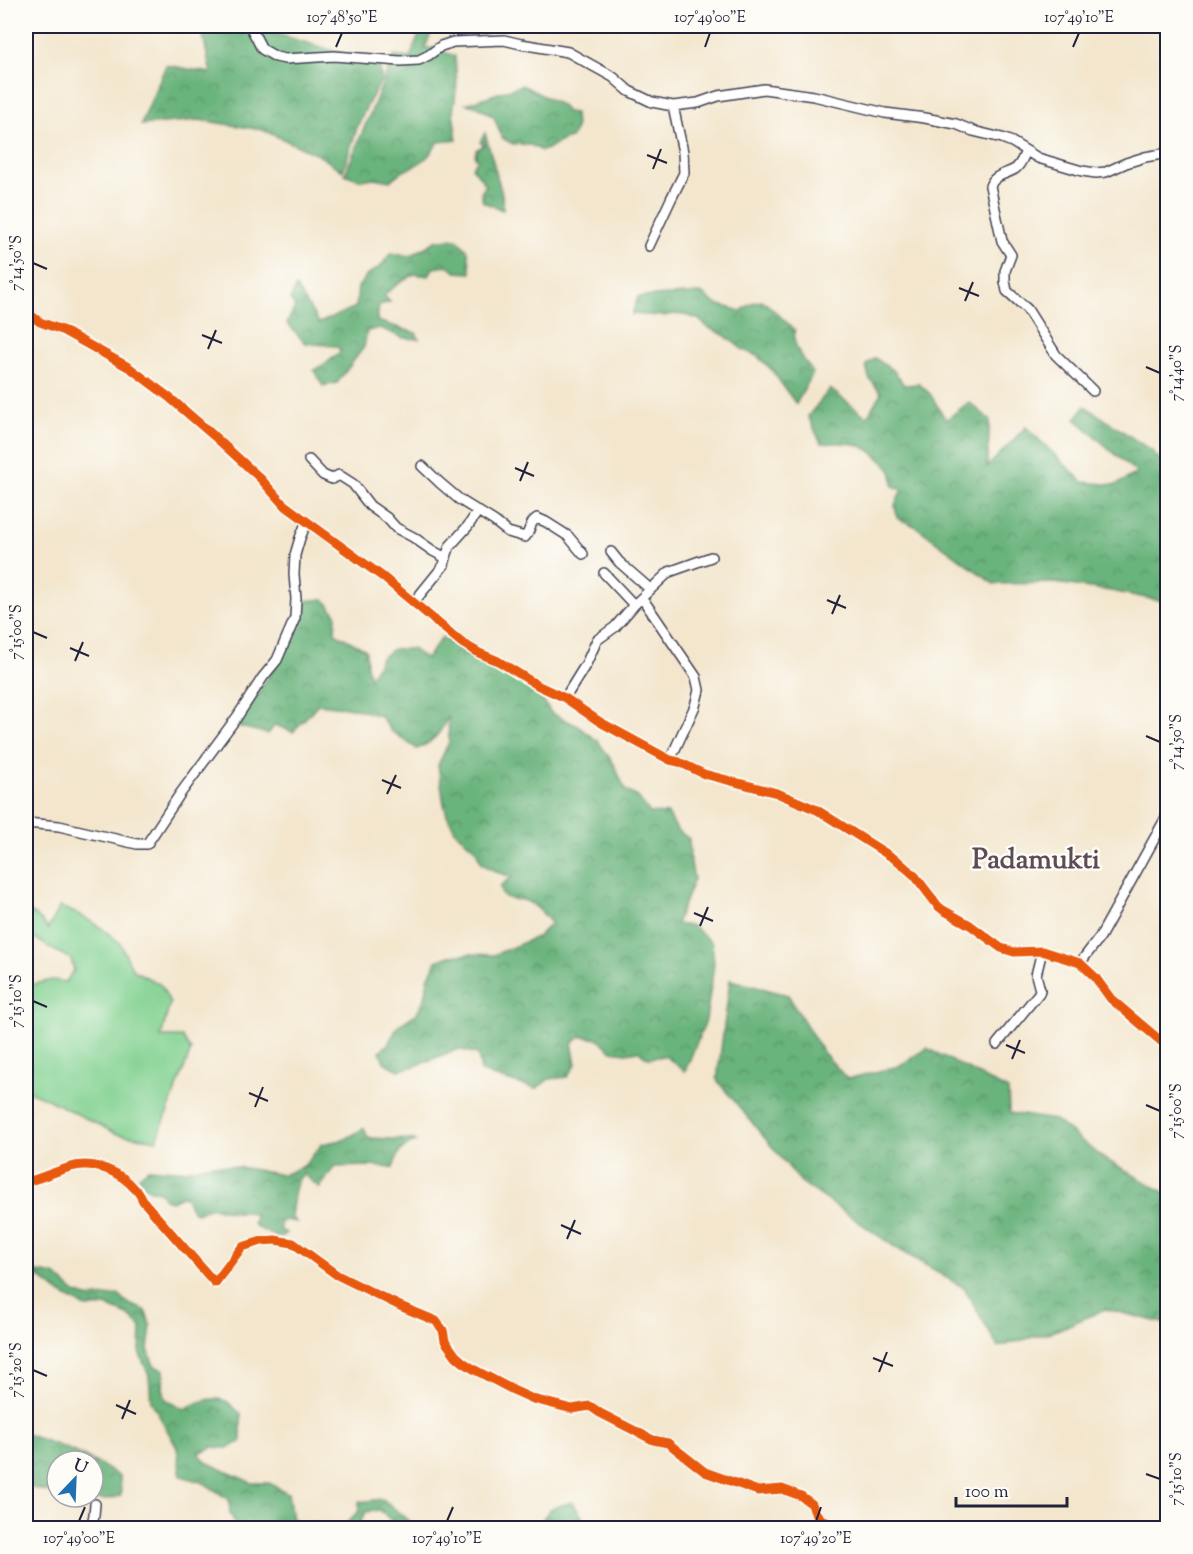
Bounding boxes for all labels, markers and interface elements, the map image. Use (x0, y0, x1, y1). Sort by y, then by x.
text: 107°48'50"E (307, 8, 377, 29)
text: 107°49'00"E (674, 8, 746, 29)
text: 107°49'10"E (1044, 8, 1114, 29)
text: 7°14'50"S (7, 235, 28, 291)
text: 7°14'40"S (1167, 345, 1188, 401)
text: 7°15'00"S (7, 604, 28, 660)
text: 7°14'50"S (1167, 714, 1188, 770)
district label: Padamukti (972, 841, 1100, 881)
text: 7°15'10"S (7, 974, 28, 1028)
text: 7°15'00"S (1167, 1083, 1188, 1139)
text: 7°15'20"S (7, 1342, 28, 1398)
north arrow (45, 1449, 105, 1509)
text: 7°15'10"S (1167, 1452, 1188, 1506)
text: U (69, 1454, 91, 1481)
scale bar (956, 1470, 1067, 1508)
text: 100 m (965, 1480, 1009, 1506)
text: 107°49'00"E (43, 1529, 115, 1550)
text: 107°49'10"E (412, 1529, 482, 1550)
text: 107°49'20"E (780, 1529, 852, 1550)

